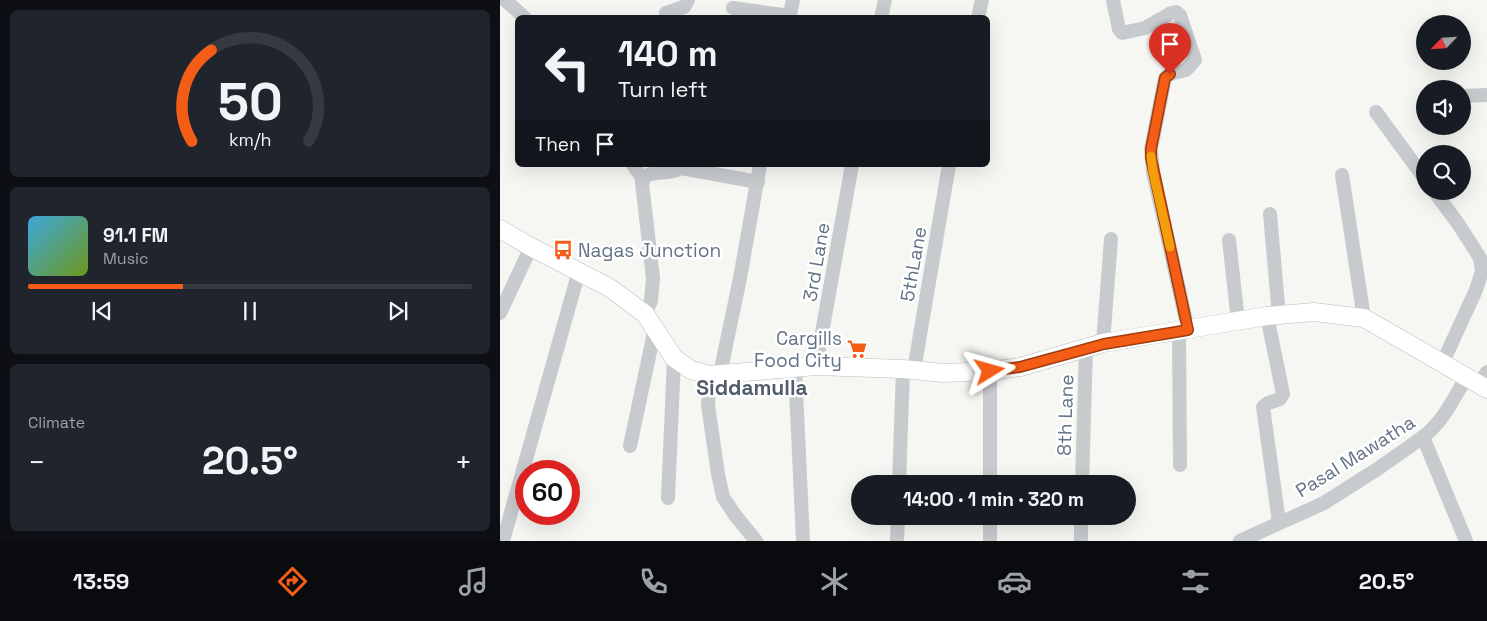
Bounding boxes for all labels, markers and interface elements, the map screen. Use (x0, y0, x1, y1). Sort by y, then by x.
north arrow (1416, 15, 1471, 70)
map controls (1416, 15, 1471, 200)
pin (1149, 23, 1191, 74)
icon: arrive (1156, 30, 1184, 58)
text: 140 m (618, 32, 718, 76)
icon: left (535, 35, 600, 100)
text: 50 (218, 69, 282, 135)
text: Turn left (618, 75, 708, 103)
button: sound (1416, 80, 1471, 135)
text: km/h (229, 128, 271, 151)
icon: arrive (591, 130, 619, 158)
text: Then (535, 132, 581, 157)
button: search (1416, 145, 1471, 200)
street label: 3rd Lane (797, 221, 836, 303)
text: 91.1 FM (103, 223, 168, 248)
street label: 5thLane (895, 225, 932, 304)
place label: Nagas Junction (578, 238, 721, 263)
bus stop icon: Nagas Junction (552, 239, 574, 261)
text: Music (103, 248, 149, 269)
icon: previous (88, 297, 116, 325)
icon: pause (236, 297, 264, 325)
icon: next (384, 297, 412, 325)
place label: Cargills Food City (754, 326, 842, 373)
supermarket icon: Cargills Food City (846, 338, 868, 360)
position arrow (963, 344, 1015, 396)
district label: Siddamulla (696, 374, 808, 401)
street label: 8th Lane (1052, 374, 1079, 456)
street label: Pasal Mawatha (1291, 410, 1420, 503)
text: Climate (28, 412, 85, 433)
text: 20.5° (202, 437, 298, 485)
text: − (28, 444, 45, 480)
text: + (455, 444, 472, 480)
speed limit sign: 60 (515, 460, 580, 525)
text: 14:00 · 1 min · 320 m (903, 487, 1084, 512)
icon: directions (275, 564, 310, 599)
icon: music (456, 564, 491, 599)
icon: phone (636, 564, 671, 599)
icon: climate (817, 564, 852, 599)
icon: car (997, 564, 1032, 599)
icon: filters (1178, 564, 1213, 599)
text: 13:59 (73, 567, 129, 595)
text: 20.5° (1359, 567, 1414, 595)

